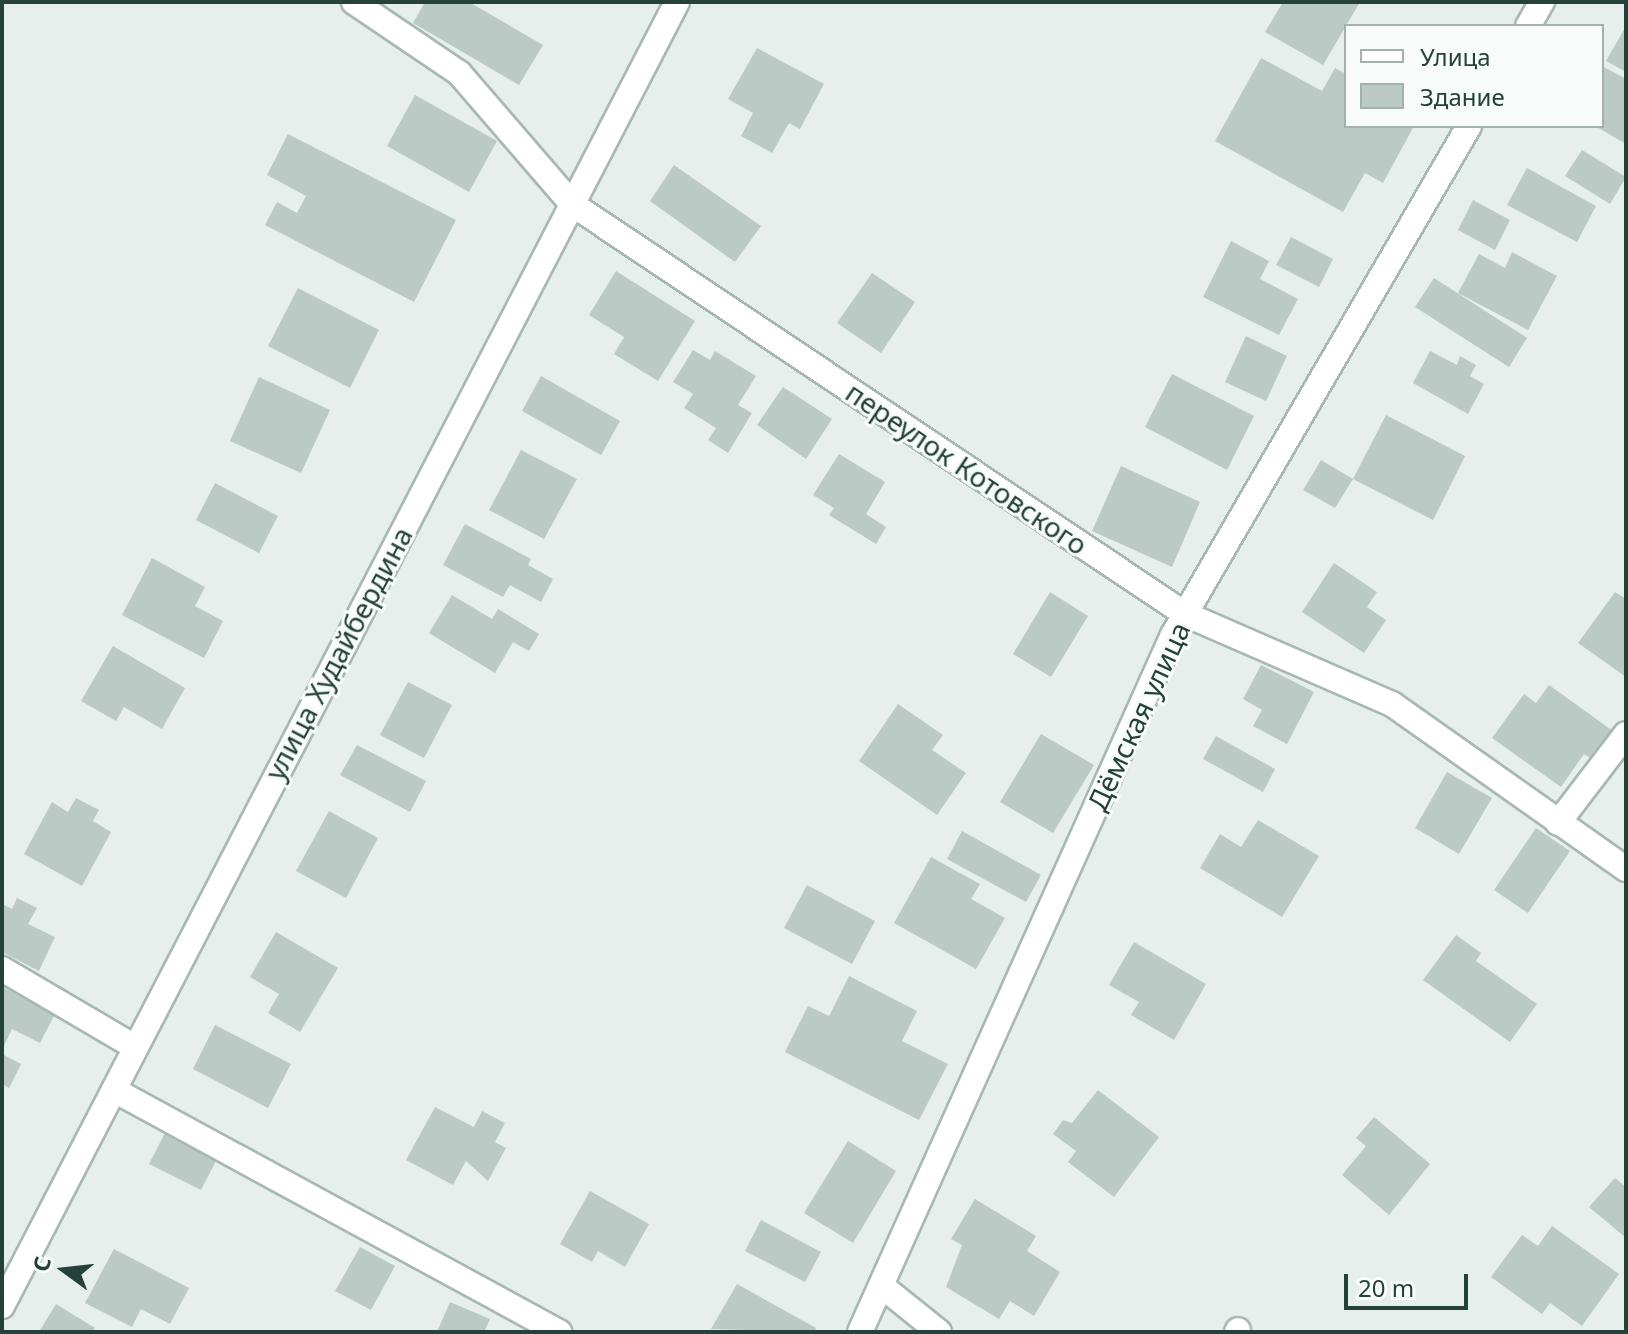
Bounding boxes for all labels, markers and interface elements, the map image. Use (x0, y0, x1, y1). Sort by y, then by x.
legend (1344, 24, 1604, 128)
text: Улица (1420, 40, 1491, 73)
text: Здание (1420, 80, 1505, 113)
street label: переулок Котовского (840, 375, 1094, 561)
street label: улица Худайбердина (257, 521, 419, 785)
street label: Дёмская улица (1080, 617, 1196, 815)
north arrow (24, 1230, 104, 1310)
text: С (24, 1253, 57, 1275)
scale bar (1348, 1258, 1472, 1308)
text: 20 m (1358, 1271, 1414, 1304)

